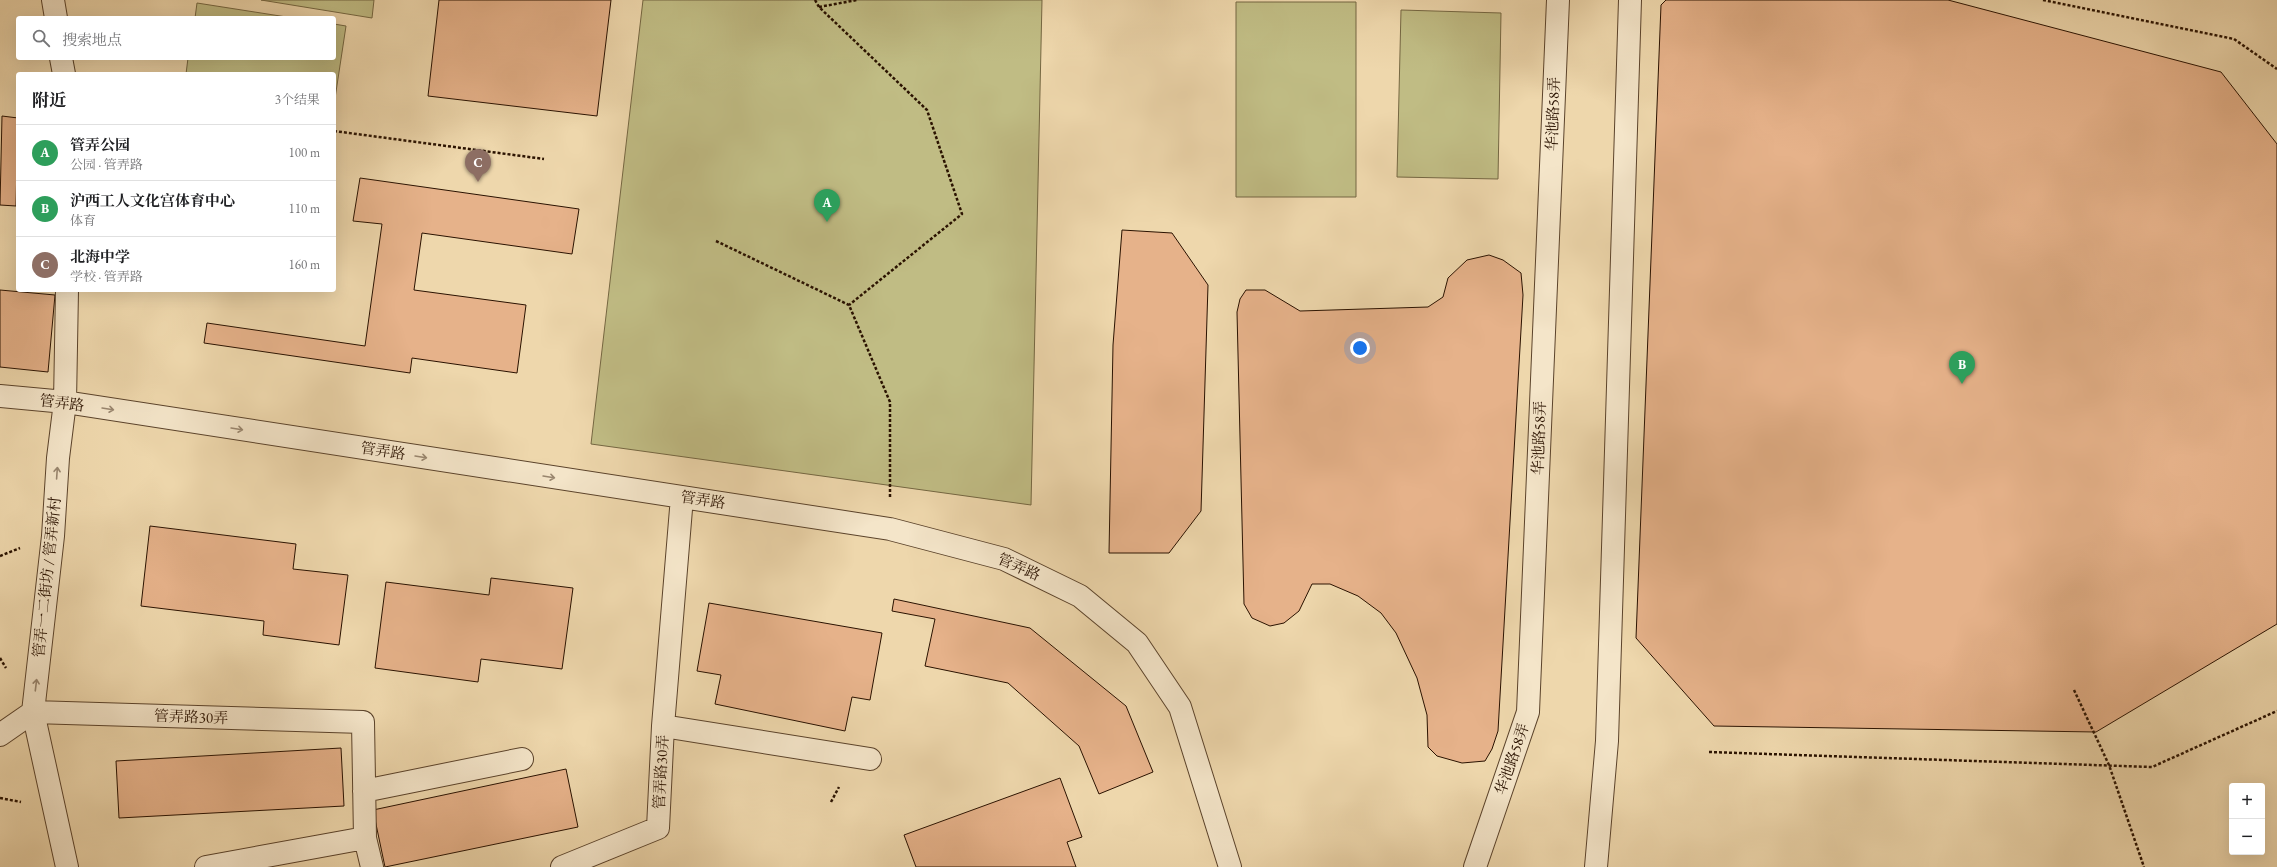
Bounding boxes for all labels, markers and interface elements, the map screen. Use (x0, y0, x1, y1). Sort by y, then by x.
search box (16, 16, 336, 60)
icon: search (30, 27, 52, 49)
text: 搜索地点 (62, 30, 122, 49)
street label: 华池路58弄 (1542, 76, 1563, 151)
text: 附近 (32, 89, 66, 111)
text: 3个结果 (275, 91, 320, 108)
text: 管弄公园 (70, 135, 130, 154)
text: A (40, 144, 50, 161)
text: 100 m (289, 144, 320, 161)
pin: C (465, 149, 491, 182)
text: 公园 · 管弄路 (70, 156, 143, 173)
pin: A (814, 189, 840, 222)
text: 沪西工人文化宫体育中心 (70, 191, 235, 210)
text: B (41, 200, 49, 217)
text: 110 m (289, 200, 320, 217)
text: 体育 (70, 212, 96, 229)
text: 北海中学 (70, 247, 130, 266)
text: C (40, 256, 50, 273)
text: 160 m (289, 256, 320, 273)
text: 学校 · 管弄路 (70, 268, 143, 285)
your location (1350, 338, 1370, 358)
pin: B (1949, 351, 1975, 384)
street label: 管弄路 (39, 390, 86, 415)
street label: 华池路58弄 (1528, 400, 1549, 475)
one-way arrow (101, 405, 114, 413)
one-way arrow (230, 425, 243, 433)
street label: 管弄路 (359, 438, 407, 463)
one-way arrow (414, 453, 427, 461)
one-way arrow (54, 467, 61, 480)
one-way arrow (542, 473, 555, 481)
street label: 管弄路 (679, 487, 727, 512)
street label: 管弄一二街坊 / 管弄新村 (29, 495, 64, 658)
street label: 管弄路 (995, 549, 1044, 584)
one-way arrow (32, 679, 40, 692)
street label: 管弄路30弄 (154, 706, 229, 727)
street label: 华池路58弄 (1490, 721, 1533, 797)
street label: 管弄路30弄 (649, 734, 672, 810)
map controls (2229, 783, 2265, 855)
button: + (2229, 783, 2265, 819)
button: − (2229, 819, 2265, 855)

